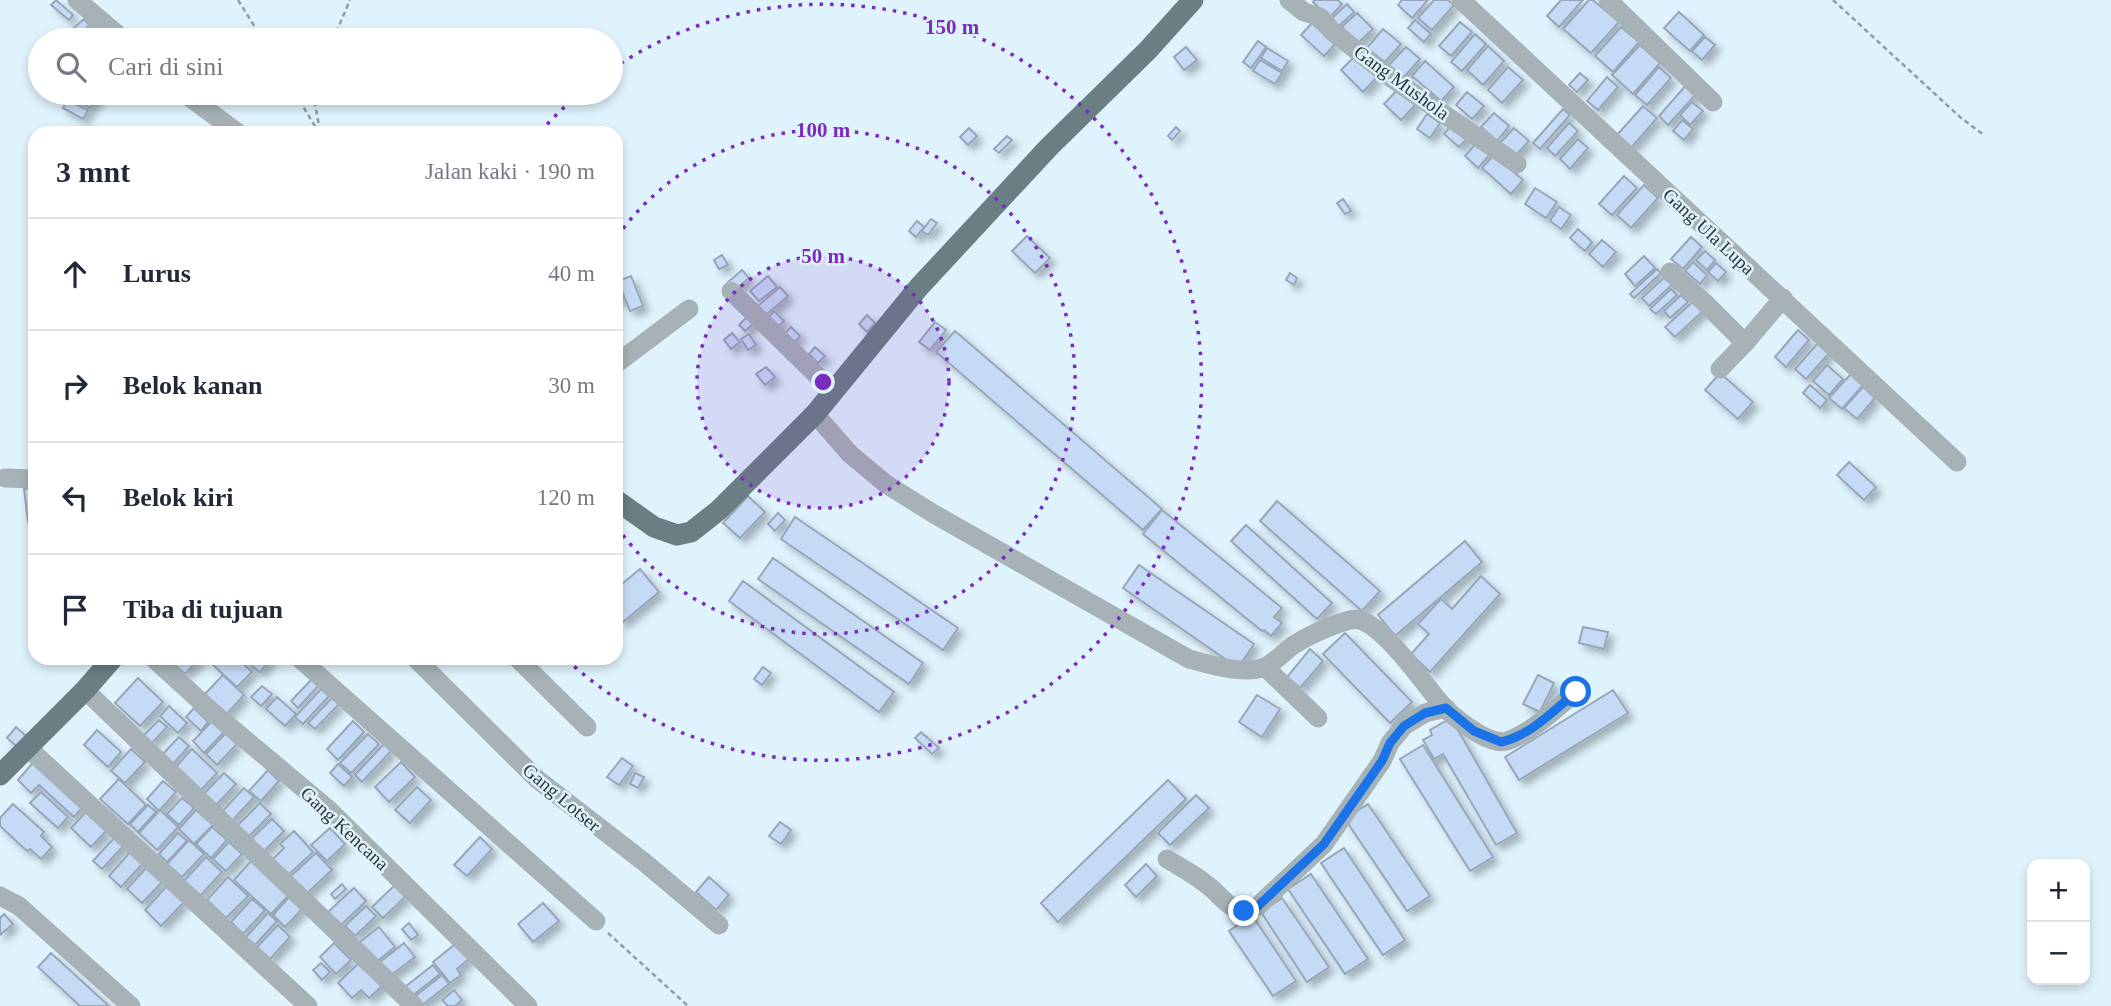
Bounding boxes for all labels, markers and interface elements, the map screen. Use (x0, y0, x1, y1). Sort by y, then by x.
text: 150 m (925, 15, 980, 39)
search box (28, 28, 623, 105)
street label: Gang Mushola (1350, 41, 1454, 124)
icon: search (52, 48, 90, 86)
text: Cari di sini (108, 52, 224, 81)
text: 100 m (796, 118, 851, 142)
text: 3 mnt (56, 155, 130, 188)
text: Jalan kaki · 190 m (425, 159, 595, 184)
street label: Gang Ula Lupa (1659, 184, 1759, 279)
text: 50 m (801, 244, 845, 268)
icon: ahead (56, 255, 94, 293)
text: Lurus (123, 259, 191, 288)
text: 40 m (548, 261, 595, 286)
icon: right (56, 367, 94, 405)
centre of rings (811, 370, 835, 394)
text: Belok kanan (123, 371, 262, 400)
text: 30 m (548, 373, 595, 398)
icon: left (56, 479, 94, 517)
text: Belok kiri (123, 483, 234, 512)
text: 120 m (537, 485, 595, 510)
icon: arrive (56, 591, 94, 629)
text: Tiba di tujuan (123, 595, 283, 624)
route start (1560, 676, 1591, 707)
street label: Gang Lotser (519, 759, 605, 836)
street label: Gang Kencana (296, 782, 393, 875)
map controls (2027, 859, 2090, 985)
button: + (2027, 859, 2090, 922)
route end (1228, 895, 1259, 926)
button: − (2027, 922, 2090, 985)

